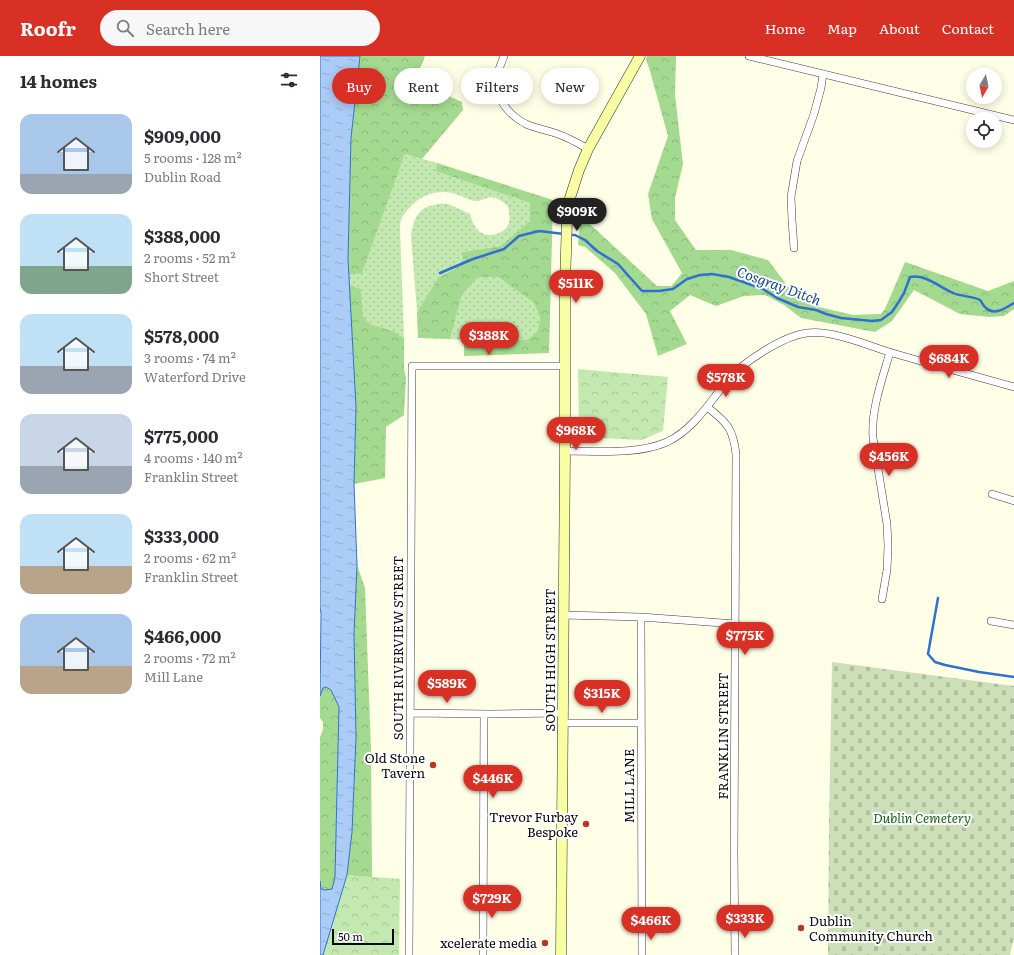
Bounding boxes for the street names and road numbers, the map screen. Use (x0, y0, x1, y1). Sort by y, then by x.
street label: SOUTH RIVERVIEW STREET (388, 555, 407, 740)
street label: SOUTH HIGH STREET (540, 588, 559, 732)
street label: FRANKLIN STREET (713, 672, 732, 799)
street label: MILL LANE (619, 749, 638, 823)

